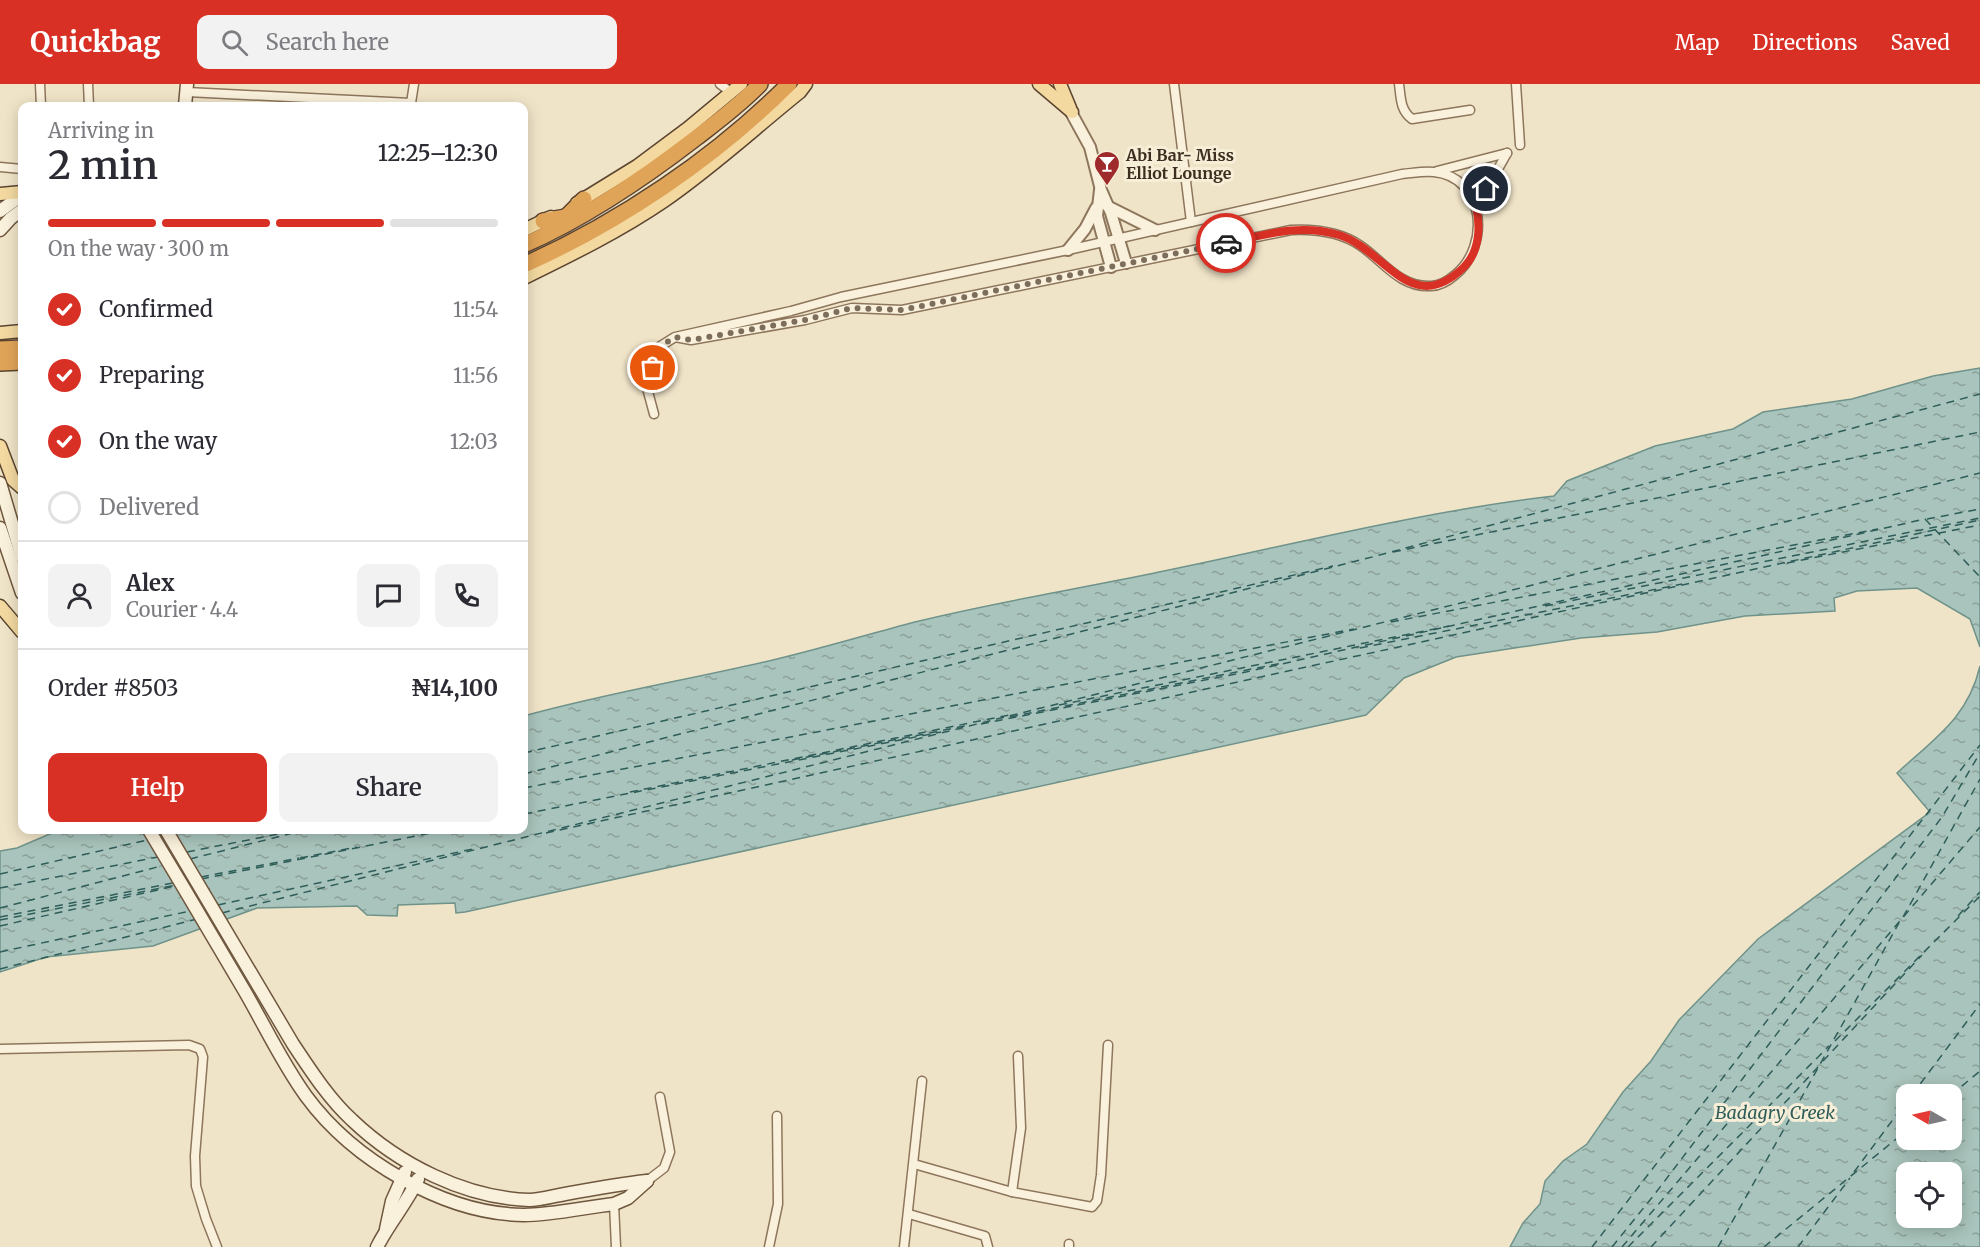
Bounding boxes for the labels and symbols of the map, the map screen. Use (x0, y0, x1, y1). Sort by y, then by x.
place label: Abi Bar- Miss Elliot Lounge (1125, 145, 1234, 183)
bar icon: Abi Bar- Miss Elliot Lounge (1092, 149, 1122, 187)
pin (1460, 163, 1511, 214)
courier (1196, 213, 1256, 273)
pin (627, 342, 678, 393)
north arrow (1896, 1084, 1962, 1150)
water label: Badagry Creek (1715, 1101, 1835, 1124)

